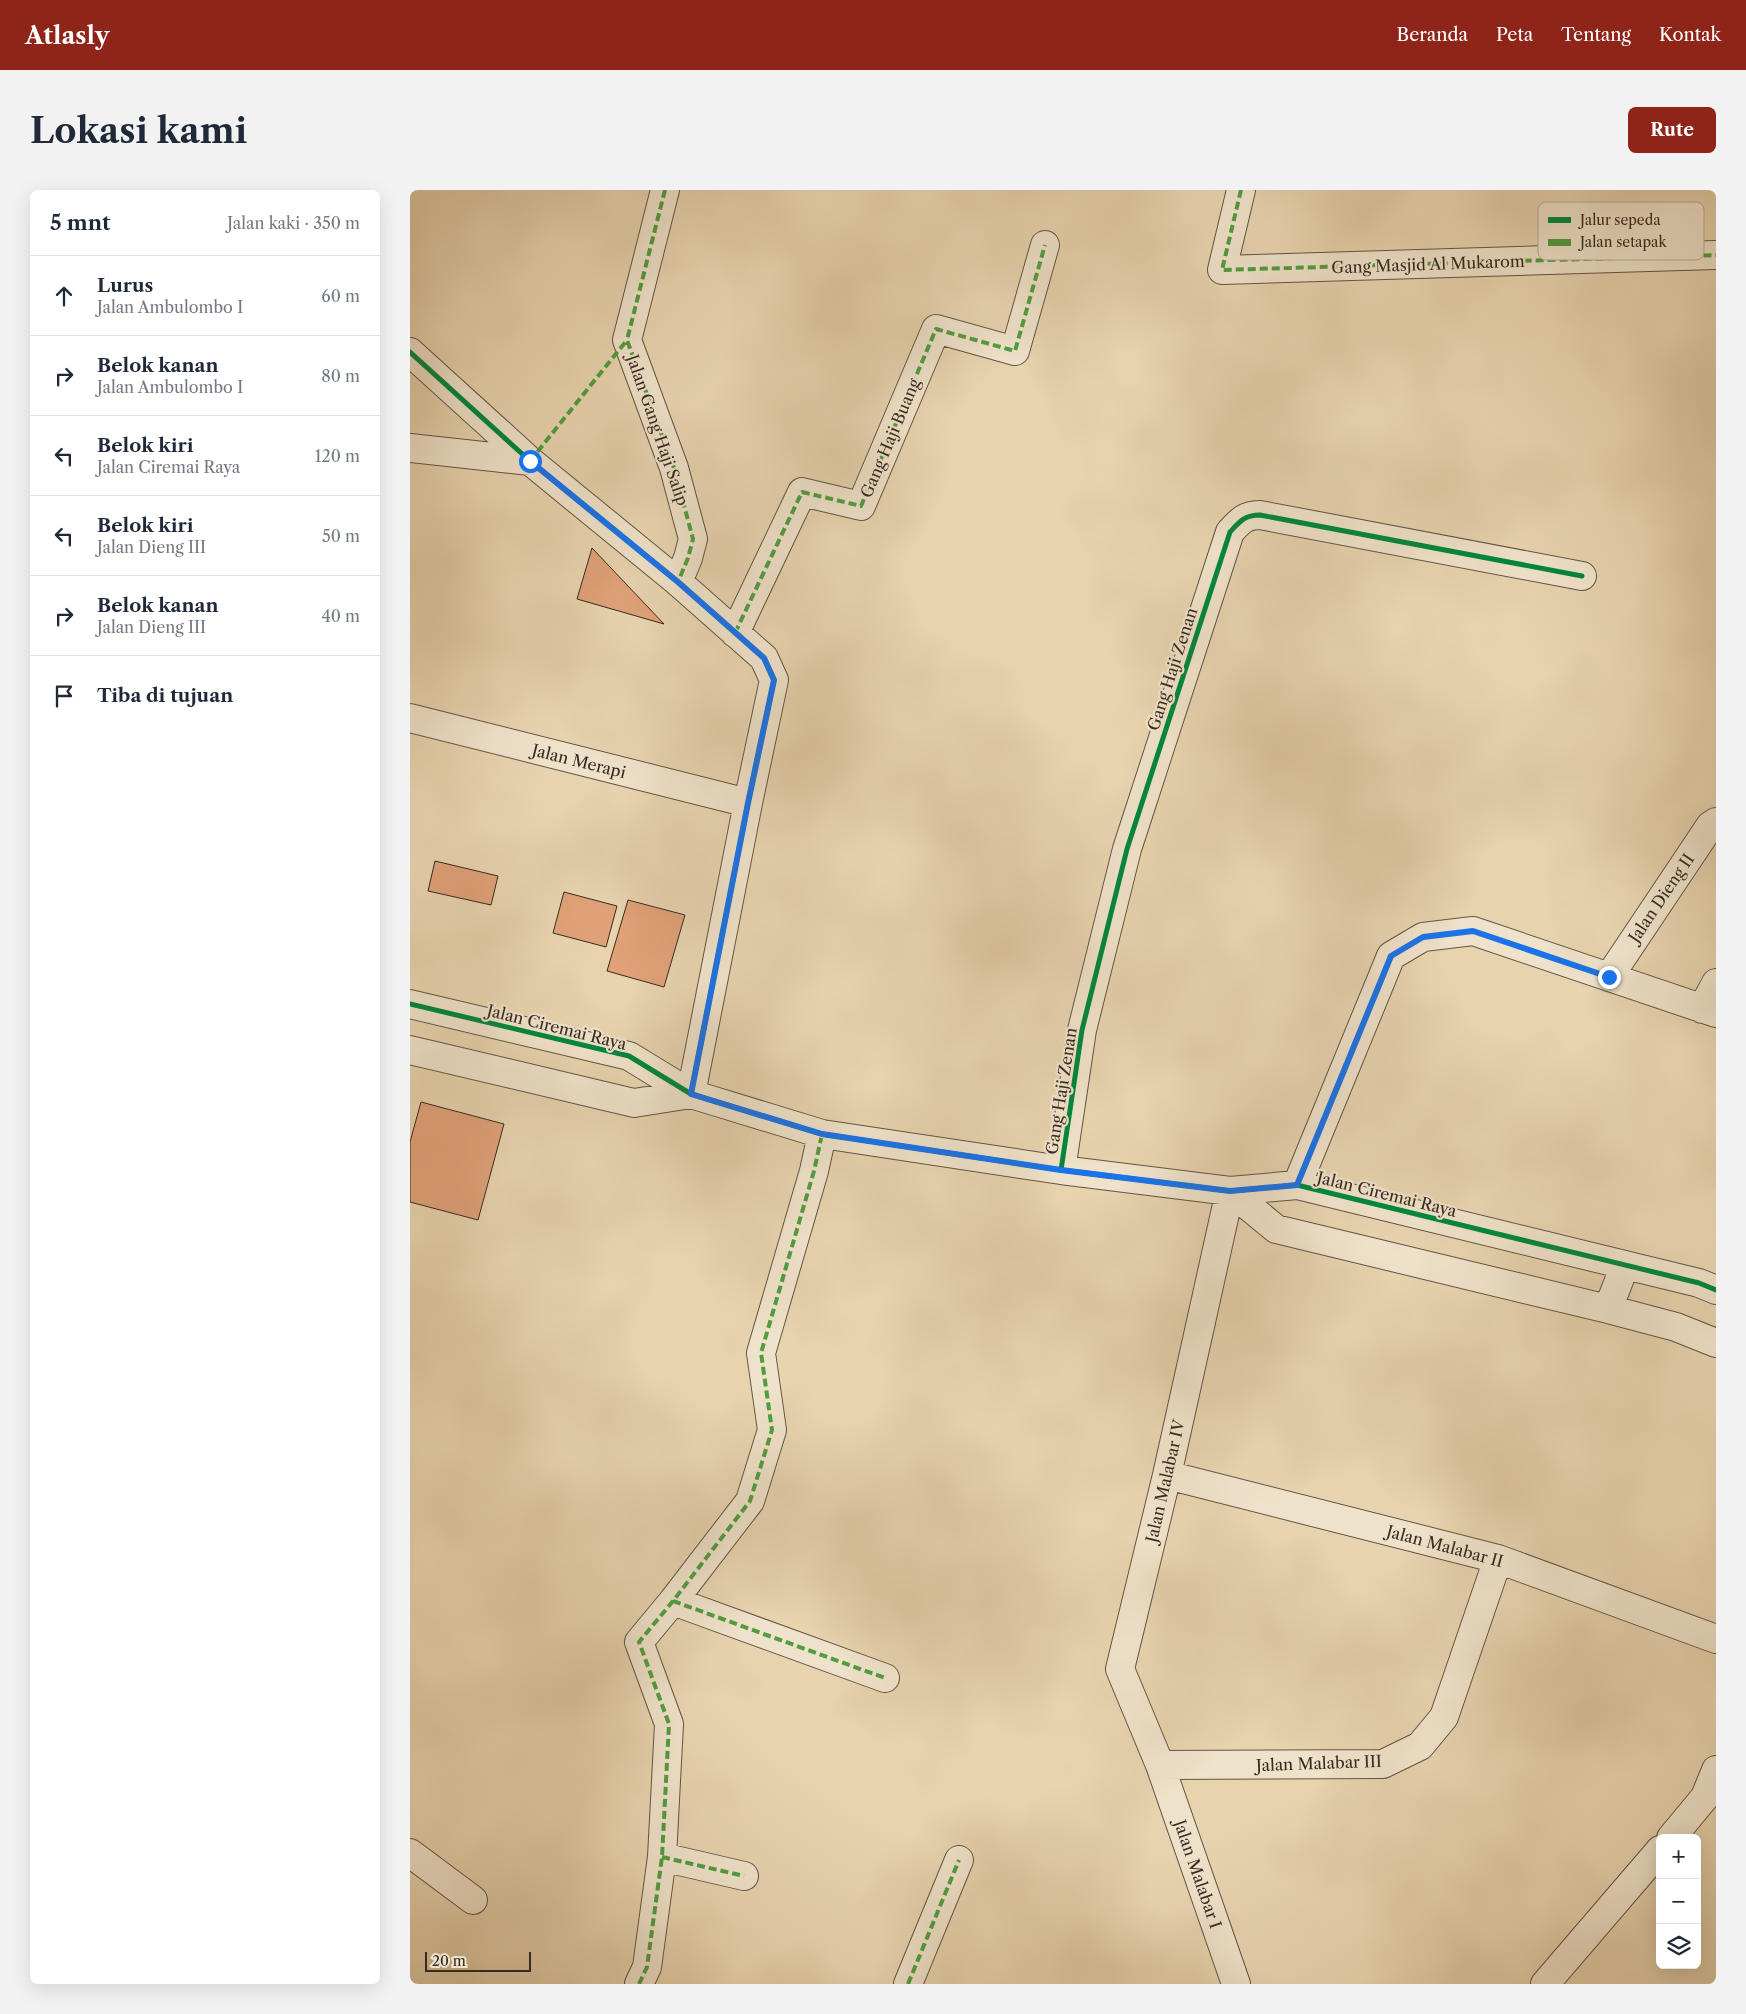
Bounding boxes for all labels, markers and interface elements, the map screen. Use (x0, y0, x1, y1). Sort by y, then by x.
text: Atlasly (25, 21, 109, 50)
text: Beranda (1397, 24, 1468, 46)
text: Peta (1496, 24, 1533, 46)
text: Tentang (1561, 24, 1631, 46)
text: Kontak (1659, 24, 1721, 46)
button: Rute (1628, 107, 1716, 153)
text: Lokasi kami (30, 109, 247, 152)
legend (1538, 202, 1704, 260)
text: 5 mnt (50, 210, 111, 235)
text: Jalur sepeda (1578, 211, 1661, 229)
text: Jalan kaki · 350 m (227, 213, 360, 233)
text: Jalan setapak (1578, 233, 1667, 251)
street label: Gang Masjid Al Mukarom (1331, 251, 1525, 277)
text: Lurus (97, 274, 153, 297)
icon: ahead (50, 282, 78, 310)
text: 60 m (321, 286, 360, 306)
text: Jalan Ambulombo I (97, 297, 243, 317)
street label: Jalan Gang Haji Salip (622, 349, 693, 508)
text: Belok kanan (97, 354, 219, 377)
icon: right (50, 362, 78, 390)
text: 80 m (321, 366, 360, 386)
street label: Gang Haji Buang (856, 375, 924, 501)
text: Jalan Ambulombo I (97, 377, 243, 397)
text: Belok kiri (97, 434, 194, 457)
icon: left (50, 442, 78, 470)
text: 120 m (315, 446, 360, 466)
route start (519, 450, 542, 473)
text: Jalan Ciremai Raya (97, 457, 240, 477)
text: Belok kiri (97, 514, 194, 537)
icon: left (50, 522, 78, 550)
text: 50 m (322, 526, 360, 546)
text: Jalan Dieng III (97, 537, 206, 557)
text: Belok kanan (97, 594, 219, 617)
icon: right (50, 602, 78, 630)
street label: Gang Haji Zenan (1143, 605, 1201, 733)
text: 40 m (321, 606, 360, 626)
text: Jalan Dieng III (97, 617, 206, 637)
icon: arrive (50, 682, 78, 710)
text: Tiba di tujuan (97, 684, 233, 707)
street label: Jalan Merapi (527, 739, 628, 782)
street label: Jalan Dieng II (1622, 850, 1698, 949)
route end (1598, 966, 1621, 989)
street label: Jalan Ciremai Raya (482, 999, 629, 1054)
street label: Gang Haji Zenan (1041, 1026, 1081, 1156)
street label: Jalan Ciremai Raya (1312, 1166, 1459, 1221)
street label: Jalan Malabar IV (1140, 1417, 1189, 1547)
street label: Jalan Malabar II (1382, 1520, 1505, 1571)
street label: Jalan Malabar III (1253, 1751, 1382, 1775)
street label: Jalan Malabar I (1169, 1814, 1226, 1931)
map controls (1656, 1834, 1701, 1969)
button: + (1656, 1834, 1701, 1879)
button: − (1656, 1879, 1701, 1924)
button: layers (1656, 1924, 1701, 1969)
scale bar (425, 1949, 531, 1972)
text: 20 m (432, 1952, 466, 1970)

